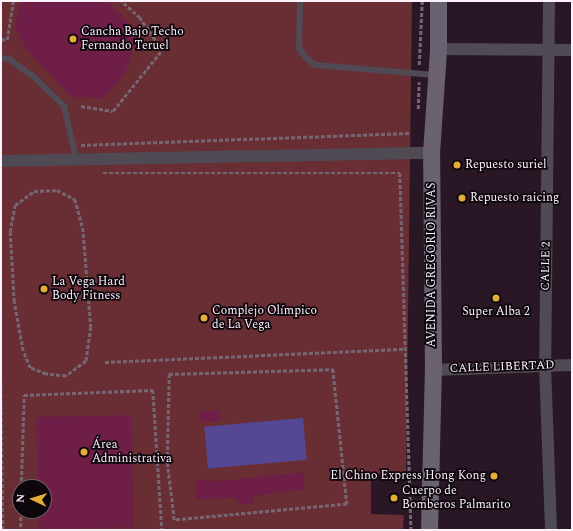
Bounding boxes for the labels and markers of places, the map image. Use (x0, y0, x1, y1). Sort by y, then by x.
place label: Cancha Bajo Techo Fernando Teruel (81, 25, 184, 53)
marker: Cancha Bajo Techo Fernando Teruel (68, 34, 78, 44)
place label: Repuesto suriel (465, 158, 547, 172)
marker: Repuesto suriel (452, 160, 462, 170)
place label: Repuesto raicing (470, 191, 559, 205)
marker: Repuesto raicing (457, 193, 467, 203)
place label: La Vega Hard Body Fitness (52, 275, 125, 303)
marker: La Vega Hard Body Fitness (39, 284, 49, 294)
marker: Super Alba 2 (491, 293, 501, 303)
place label: Complejo Olímpico de La Vega (212, 304, 317, 332)
place label: Super Alba 2 (462, 305, 530, 319)
marker: Complejo Olímpico de La Vega (199, 313, 209, 323)
place label: Área Administrativa (92, 438, 172, 466)
marker: Área Administrativa (79, 447, 89, 457)
place label: El Chino Express Hong Kong (330, 469, 486, 483)
marker: El Chino Express Hong Kong (489, 471, 499, 481)
place label: Cuerpo de Bomberos Palmarito (402, 484, 511, 512)
marker: Cuerpo de Bomberos Palmarito (389, 493, 399, 503)

